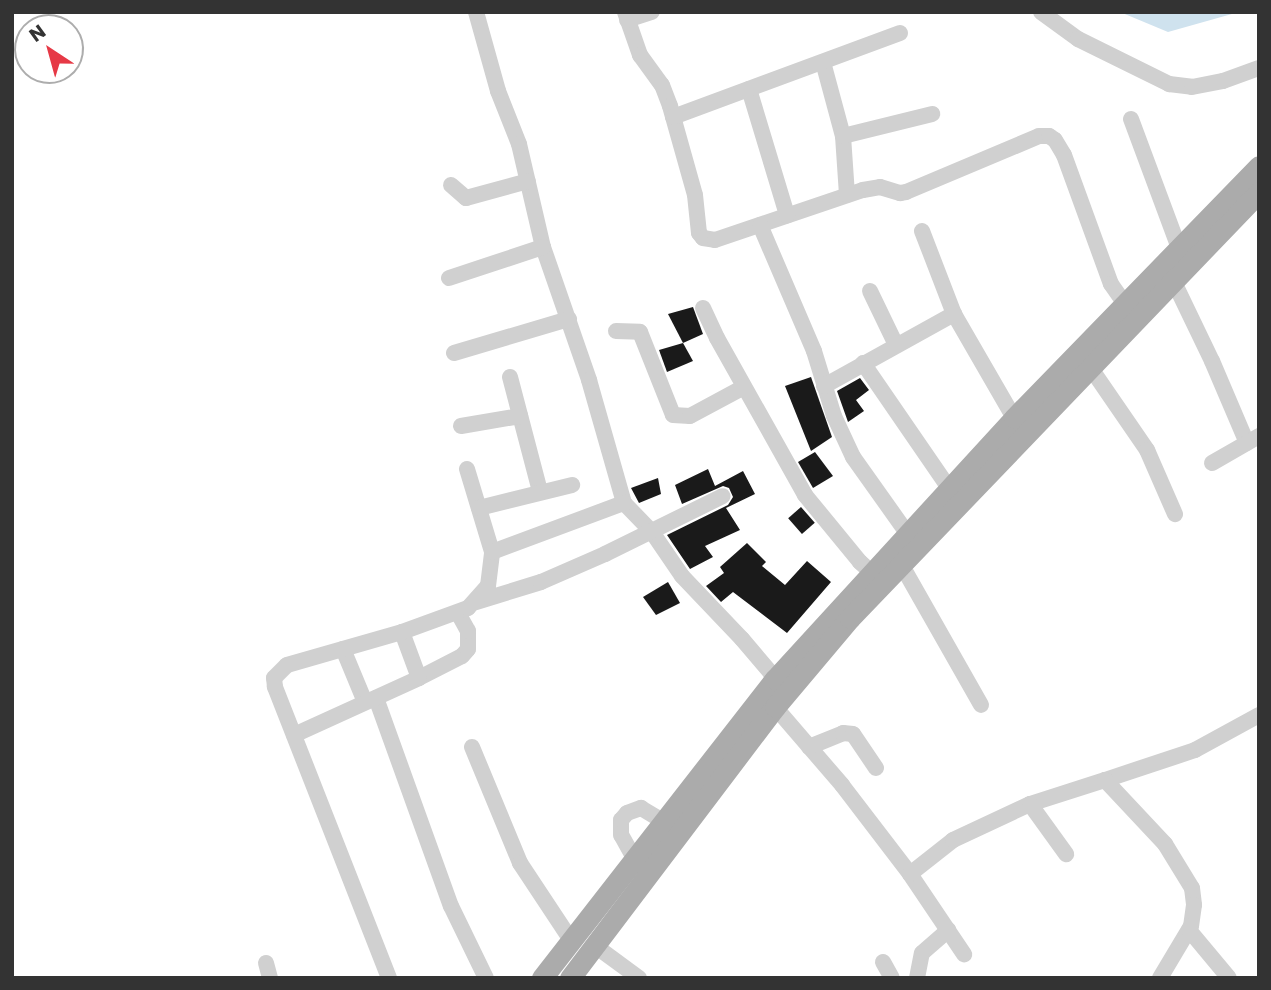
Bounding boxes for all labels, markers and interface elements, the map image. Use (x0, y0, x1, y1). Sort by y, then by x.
north arrow (14, 14, 84, 84)
text: N (24, 18, 51, 48)

